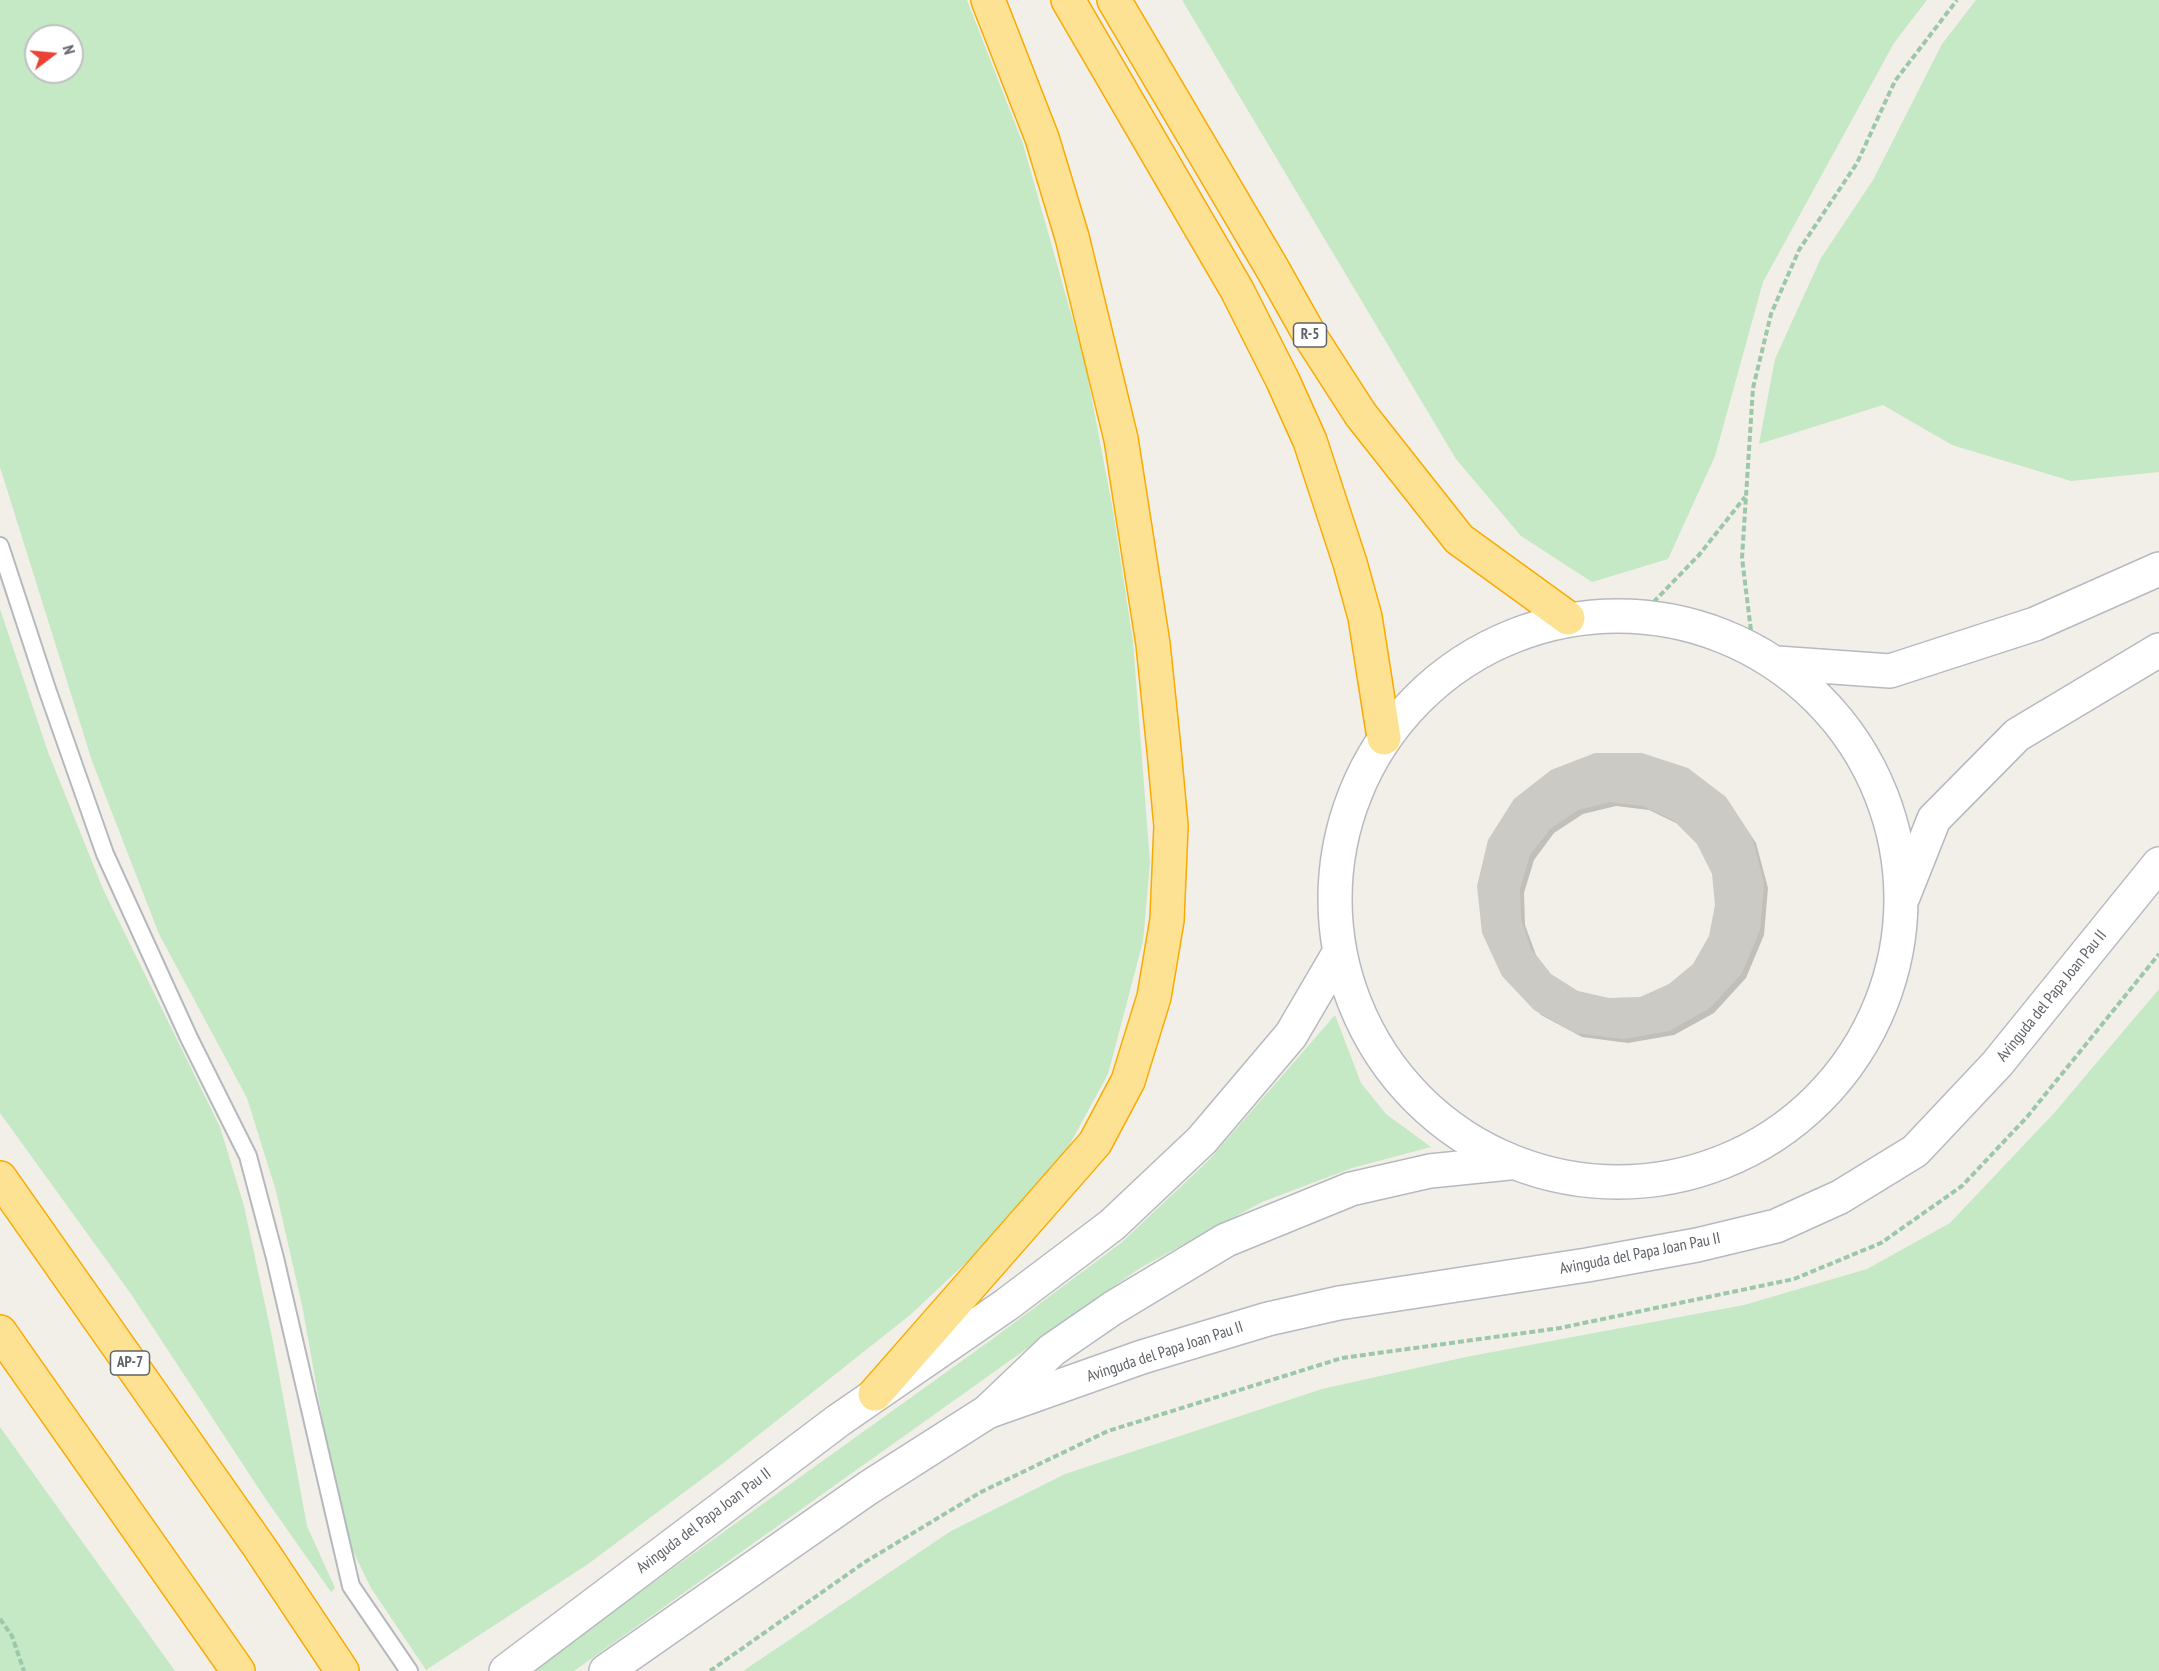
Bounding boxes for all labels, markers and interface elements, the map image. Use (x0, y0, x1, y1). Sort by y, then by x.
north arrow (24, 24, 84, 84)
text: N (59, 43, 80, 56)
road number: R-5 (1294, 323, 1326, 347)
street label: Avinguda del Papa Joan Pau II (1993, 926, 2111, 1066)
street label: Avinguda del Papa Joan Pau II (1558, 1229, 1722, 1279)
street label: Avinguda del Papa Joan Pau II (1084, 1318, 1246, 1386)
road number: AP-7 (110, 1351, 150, 1375)
street label: Avinguda del Papa Joan Pau II (633, 1464, 775, 1578)

